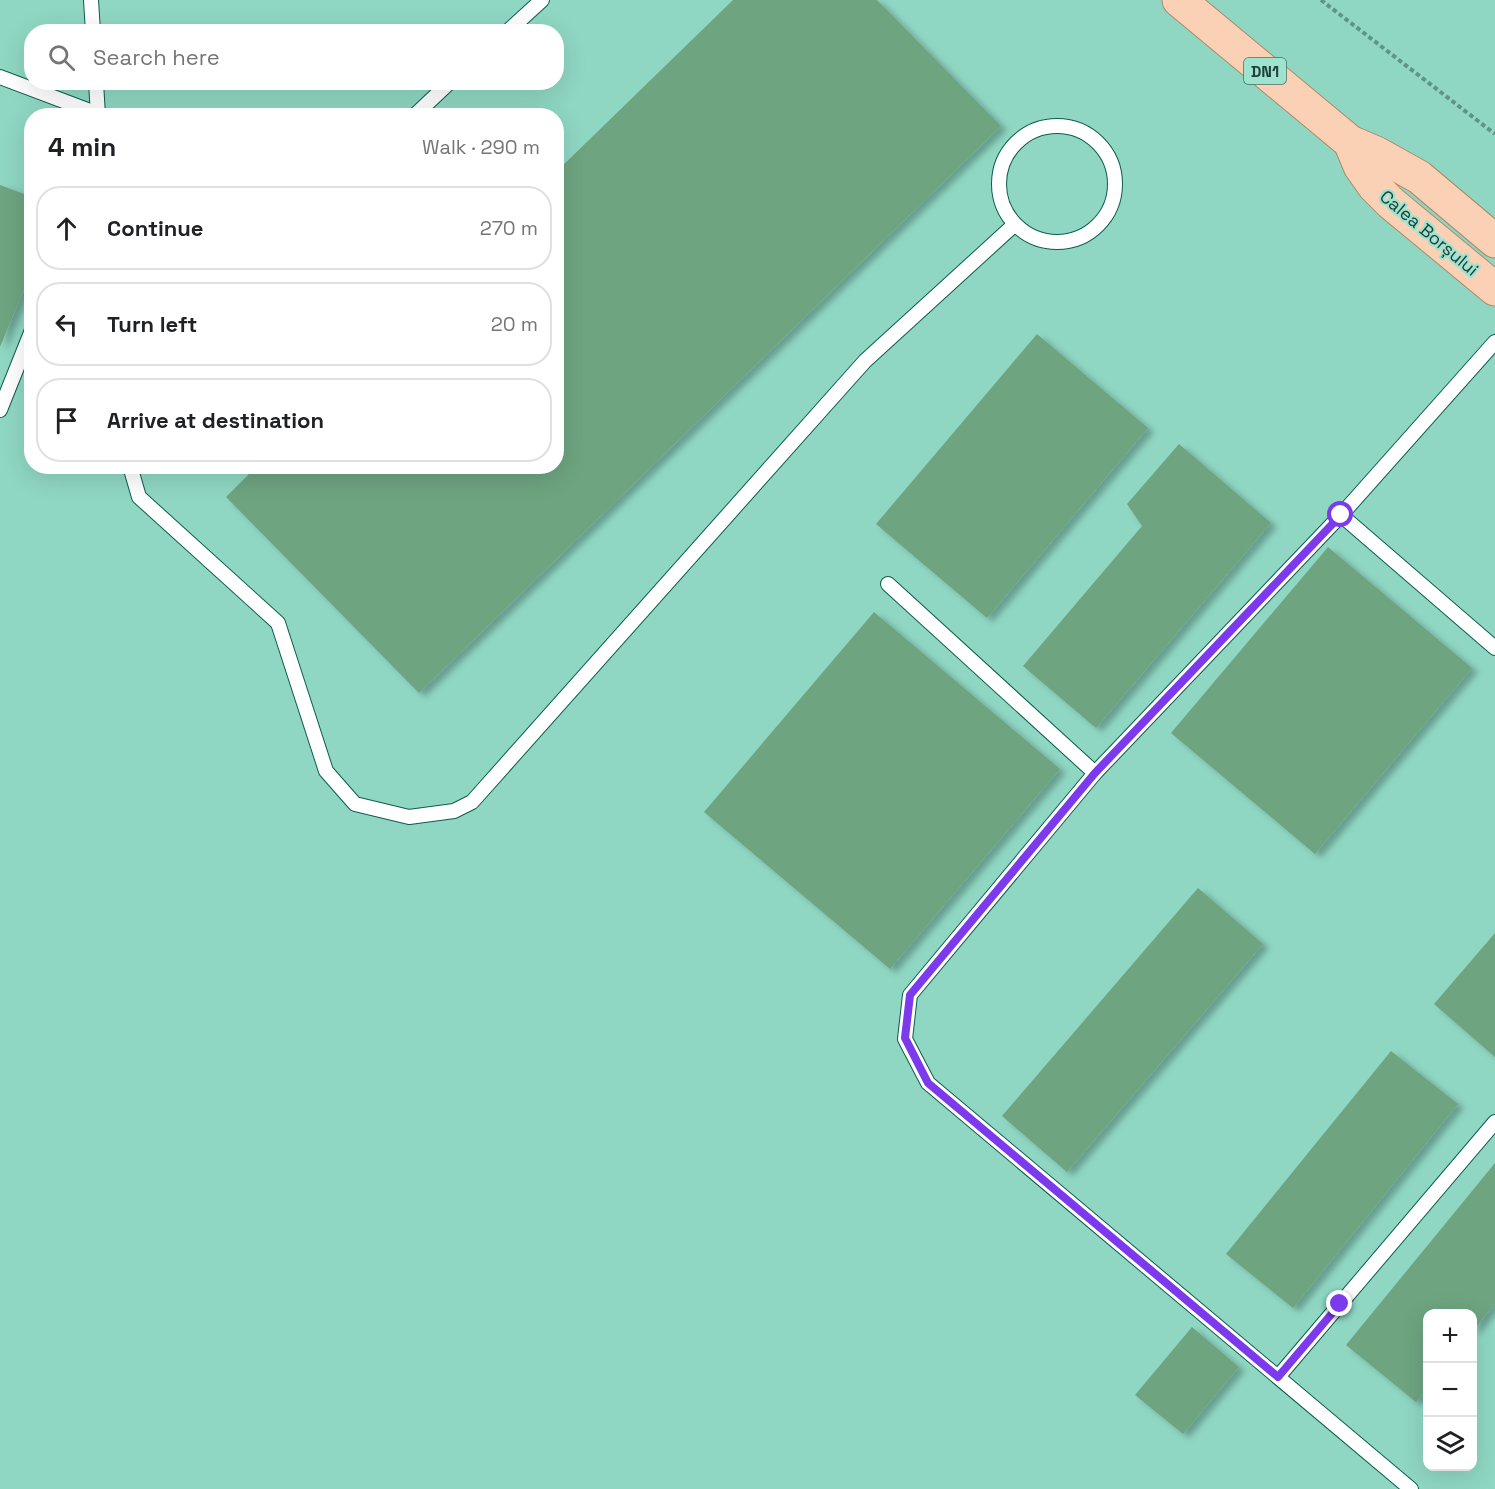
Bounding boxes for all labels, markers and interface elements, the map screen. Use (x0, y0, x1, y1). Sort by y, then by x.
search box (24, 24, 564, 90)
icon: search (45, 41, 78, 74)
text: Search here (93, 43, 220, 71)
road number: DN1 (1244, 58, 1286, 84)
text: 4 min (48, 130, 116, 164)
text: Walk · 290 m (422, 134, 540, 160)
street label: Calea Borșului (1375, 185, 1483, 281)
icon: ahead (50, 212, 83, 245)
text: Continue (107, 214, 203, 242)
text: 270 m (480, 215, 538, 241)
icon: left (50, 308, 83, 341)
text: Turn left (107, 310, 197, 338)
text: 20 m (491, 311, 538, 337)
icon: arrive (50, 404, 83, 437)
text: Arrive at destination (107, 406, 324, 434)
route start (1327, 501, 1353, 527)
route end (1326, 1290, 1352, 1316)
map controls (1423, 1309, 1477, 1471)
button: + (1423, 1309, 1477, 1363)
button: − (1423, 1363, 1477, 1417)
button: layers (1423, 1417, 1477, 1471)

